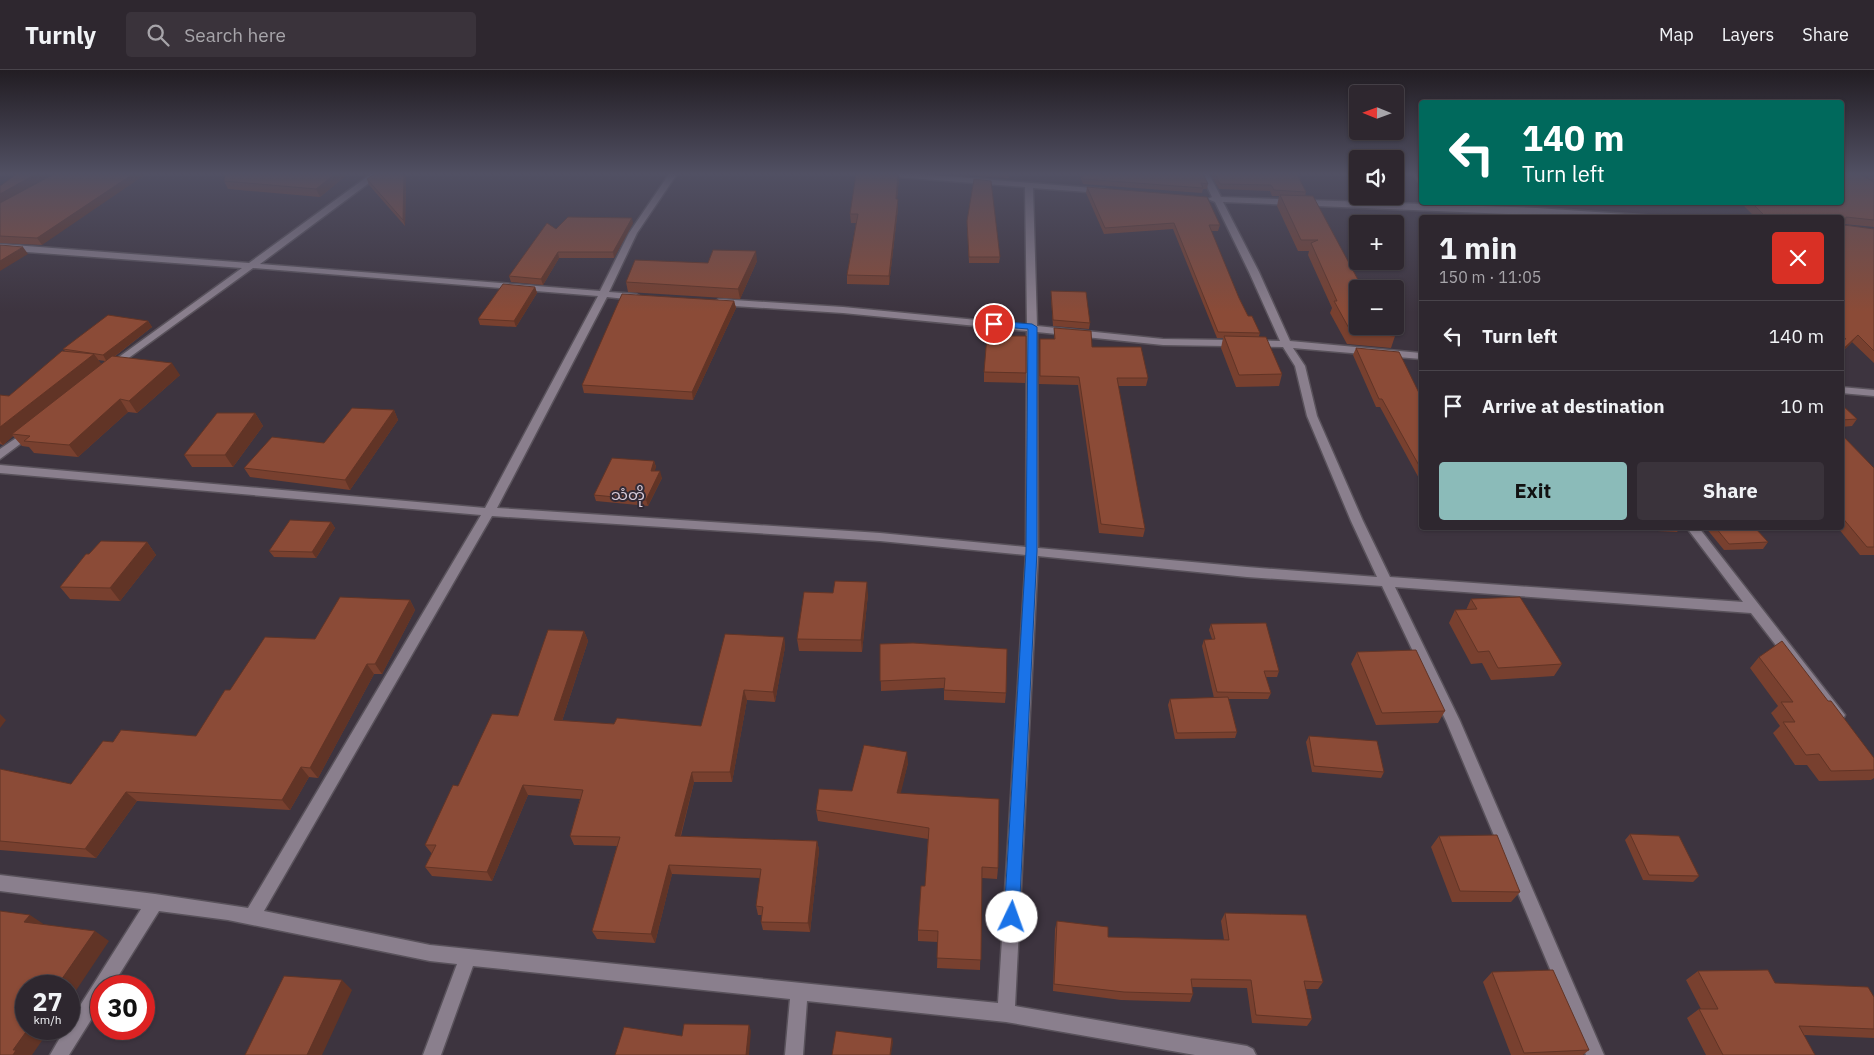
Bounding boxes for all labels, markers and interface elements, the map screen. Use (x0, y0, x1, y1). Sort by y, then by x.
search box (126, 12, 476, 57)
text: Turnly (25, 19, 96, 51)
icon: search (144, 21, 172, 49)
text: Search here (184, 23, 286, 47)
text: Map (1659, 23, 1694, 46)
text: Layers (1722, 23, 1774, 46)
text: Share (1802, 23, 1849, 46)
north arrow (1349, 85, 1404, 140)
map controls (1349, 85, 1404, 335)
text: 140 m (1522, 115, 1625, 161)
icon: left (1439, 120, 1504, 185)
button: sound (1349, 150, 1404, 205)
text: Turn left (1522, 159, 1605, 188)
button: + (1349, 215, 1404, 270)
text: 1 min (1439, 228, 1517, 267)
button: close (1772, 232, 1824, 284)
text: 150 m · 11:05 (1439, 267, 1541, 287)
button: − (1349, 280, 1404, 335)
pin (973, 303, 1015, 345)
icon: arrive (980, 310, 1008, 338)
icon: left (1439, 322, 1467, 350)
text: Turn left (1482, 324, 1558, 348)
text: 140 m (1769, 324, 1824, 348)
icon: arrive (1439, 392, 1467, 420)
text: Arrive at destination (1482, 394, 1665, 418)
text: 10 m (1780, 394, 1824, 418)
button: Exit (1439, 462, 1627, 520)
button: Share (1637, 462, 1824, 520)
district label: သံတို (611, 485, 645, 507)
position arrow (985, 890, 1037, 942)
speed limit sign: 30 (90, 975, 155, 1040)
text: 27 (32, 985, 63, 1018)
text: km/h (33, 1012, 62, 1027)

